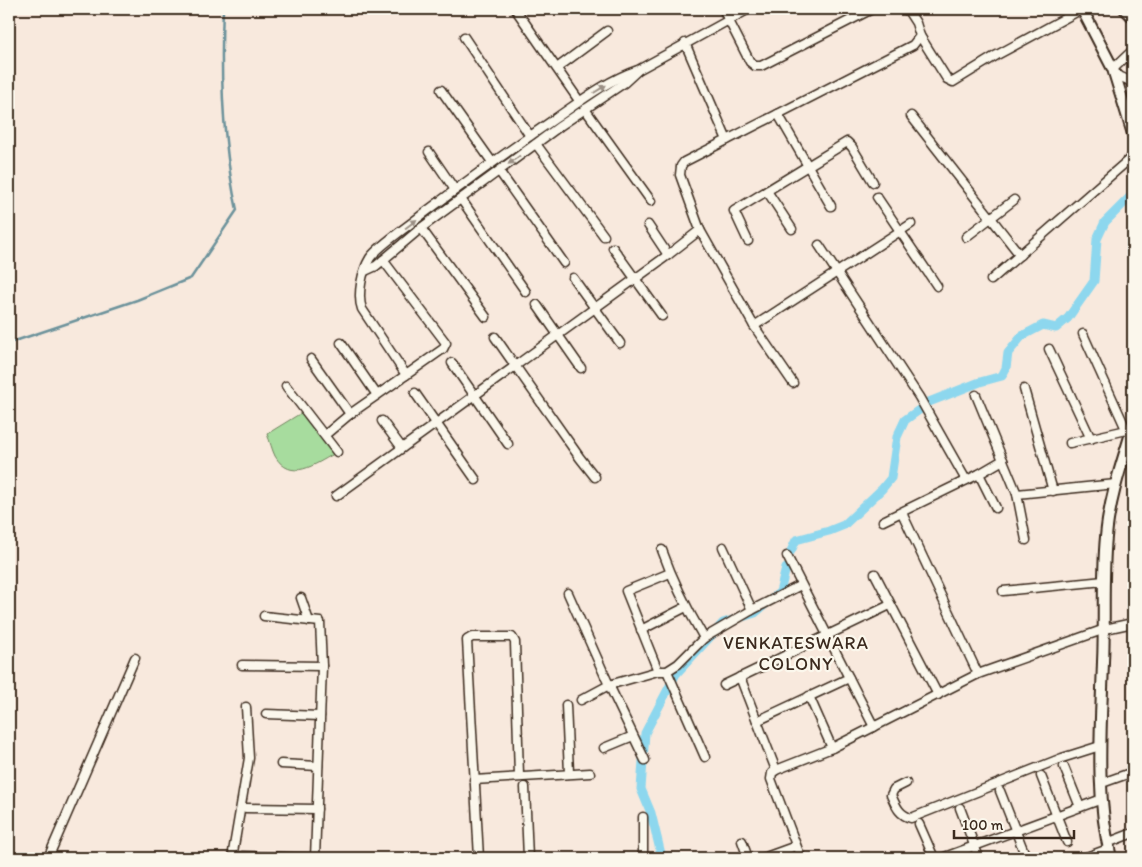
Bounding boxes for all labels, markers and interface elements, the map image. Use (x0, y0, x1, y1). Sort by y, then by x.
one-way arrow (593, 84, 606, 94)
one-way arrow (507, 155, 521, 165)
one-way arrow (404, 219, 417, 230)
district label: VENKATESWARA COLONY (723, 632, 869, 675)
scale bar (954, 807, 1074, 839)
text: 100 m (962, 816, 1004, 834)

